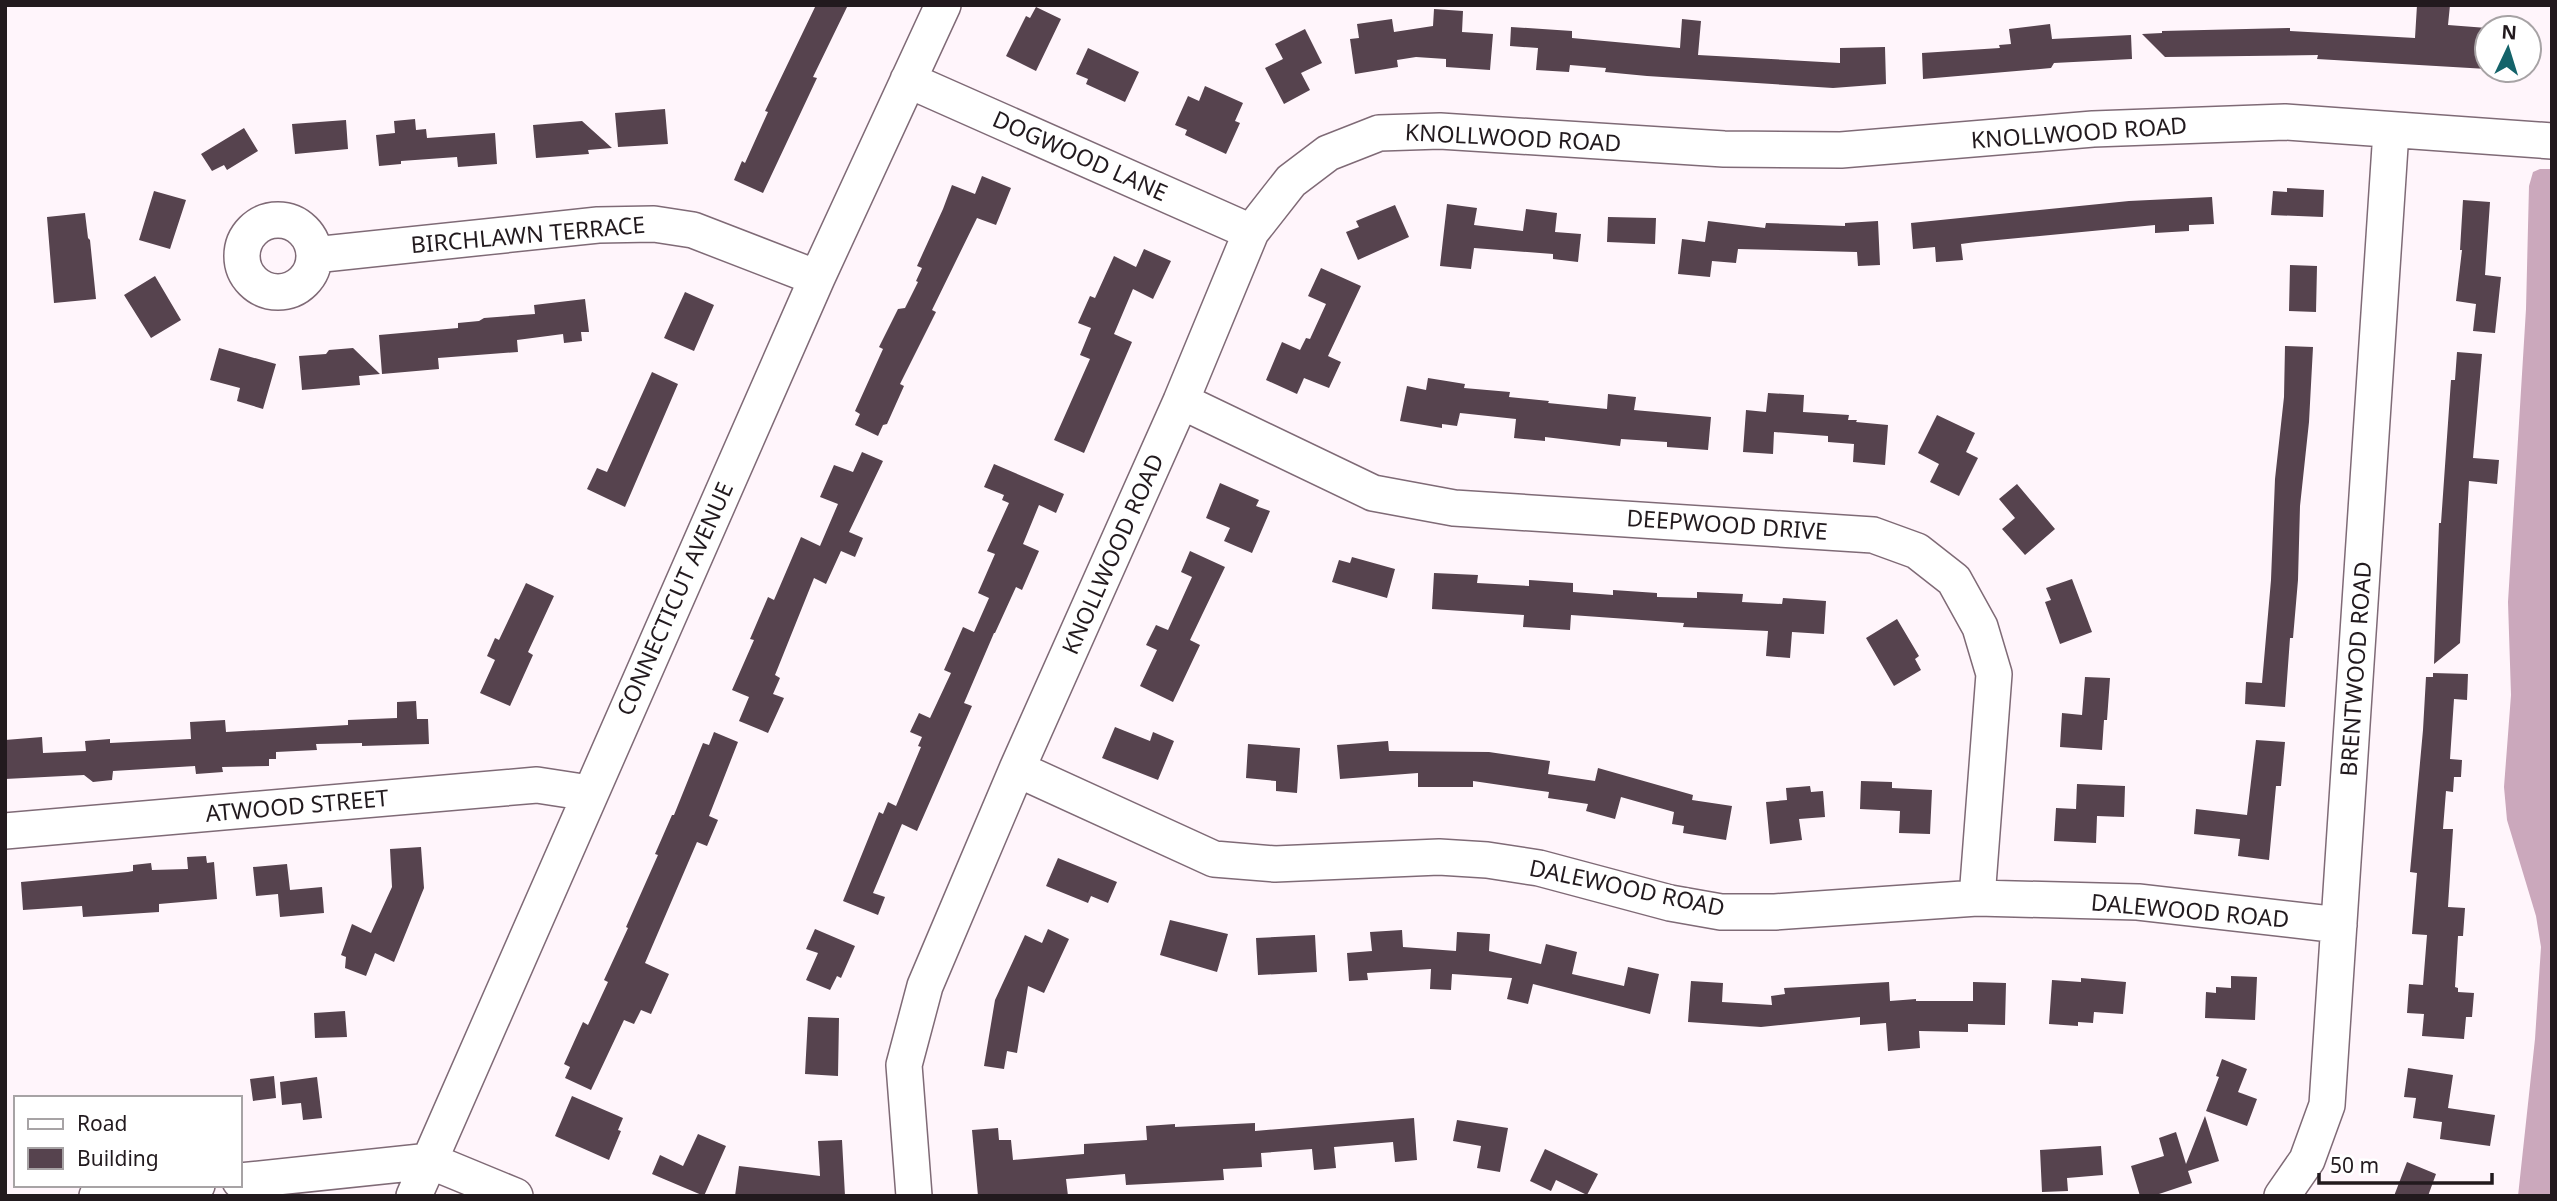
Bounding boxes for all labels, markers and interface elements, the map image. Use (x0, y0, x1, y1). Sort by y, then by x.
north arrow (2473, 14, 2543, 84)
text: N (2501, 19, 2518, 46)
street label: DOGWOOD LANE (988, 102, 1173, 208)
street label: KNOLLWOOD ROAD (1970, 108, 2188, 156)
street label: KNOLLWOOD ROAD (1404, 115, 1622, 159)
street label: BIRCHLAWN TERRACE (409, 208, 646, 260)
street label: KNOLLWOOD ROAD (1053, 448, 1171, 659)
street label: CONNECTICUT AVENUE (608, 477, 740, 720)
street label: DEEPWOOD DRIVE (1625, 501, 1829, 547)
street label: BRENTWOOD ROAD (2332, 560, 2378, 778)
street label: ATWOOD STREET (204, 781, 390, 829)
street label: DALEWOOD ROAD (1527, 851, 1728, 923)
street label: DALEWOOD ROAD (2090, 885, 2291, 935)
legend (14, 1096, 242, 1187)
text: Road (77, 1109, 127, 1137)
scale bar (2319, 1142, 2492, 1186)
text: Building (77, 1144, 159, 1172)
text: 50 m (2330, 1151, 2379, 1179)

